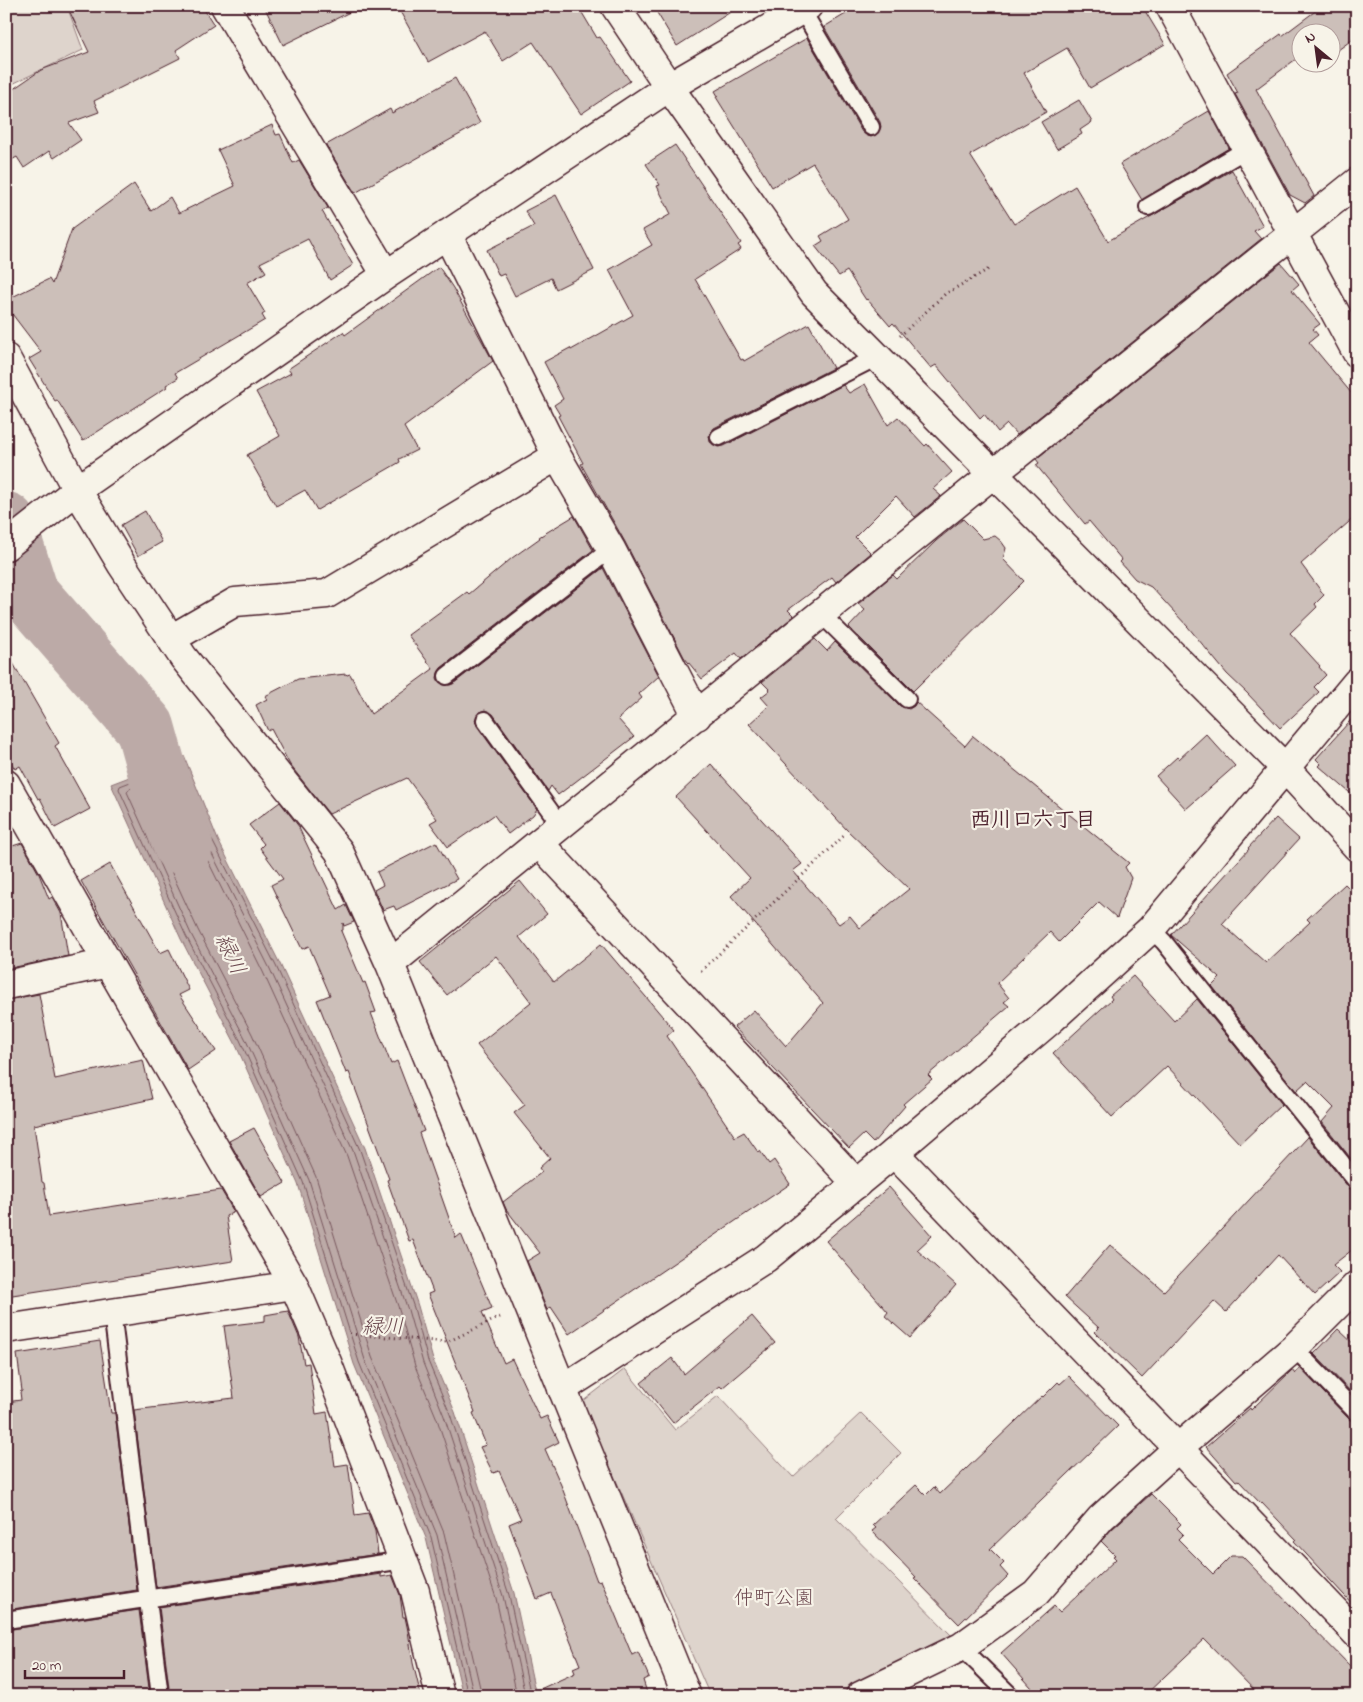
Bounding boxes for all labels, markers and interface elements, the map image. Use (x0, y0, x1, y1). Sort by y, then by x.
north arrow (1290, 22, 1340, 72)
text: N (1301, 26, 1320, 49)
district label: 西川口六丁目 (970, 806, 1096, 836)
water label: 緑川 (207, 929, 252, 980)
water label: 緑川 (362, 1313, 404, 1343)
park label: 仲町公園 (734, 1585, 814, 1614)
scale bar (25, 1647, 124, 1679)
text: 20 m (32, 1655, 62, 1677)

